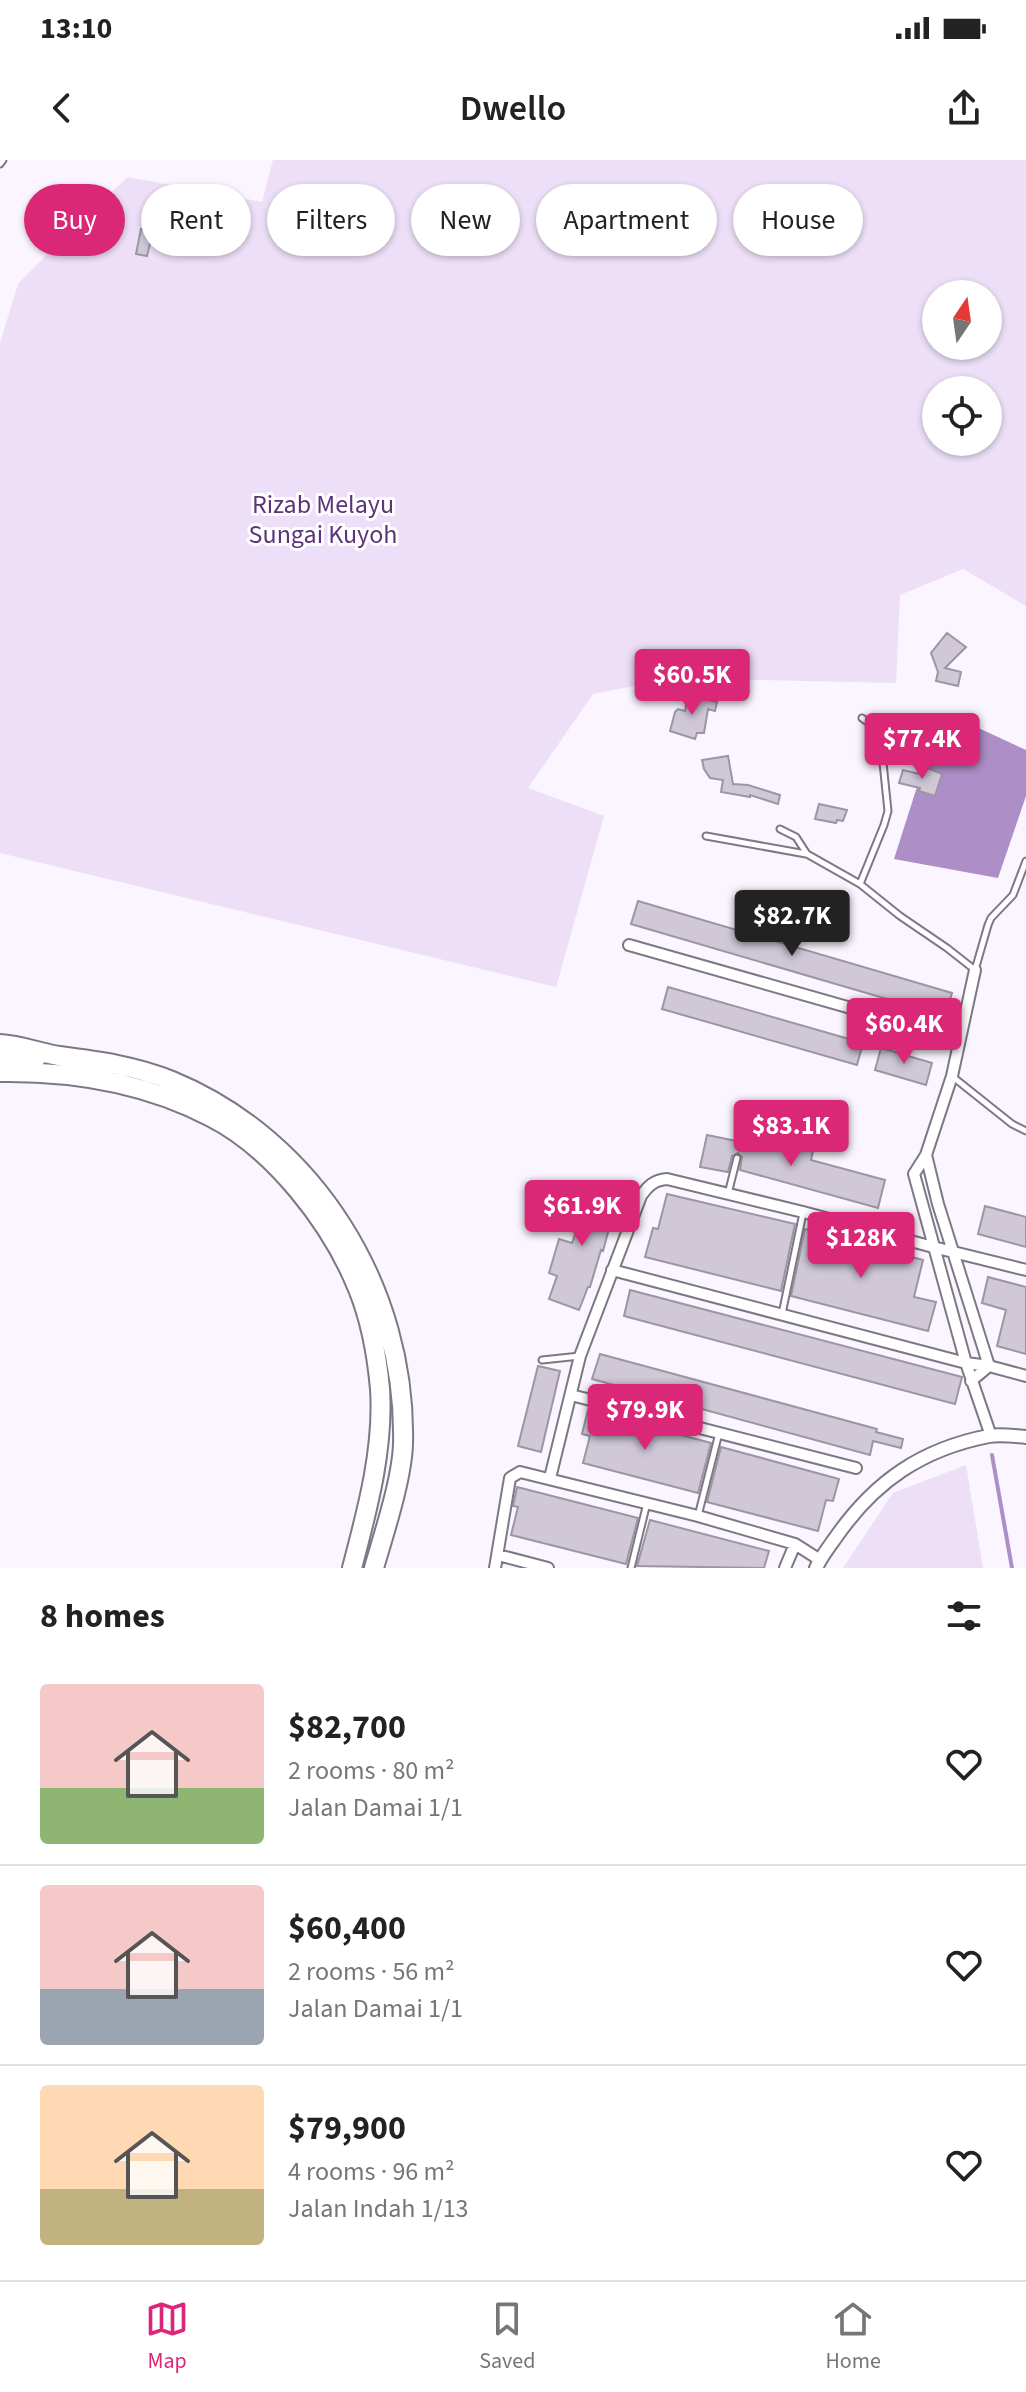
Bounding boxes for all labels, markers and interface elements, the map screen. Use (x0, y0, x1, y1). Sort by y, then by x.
text: 13:10 (40, 7, 112, 50)
text: Dwello (460, 83, 566, 134)
icon: back (40, 86, 84, 130)
icon: share (942, 86, 986, 130)
chip: Buy (24, 184, 125, 256)
chip: Rent (141, 184, 251, 256)
chip: Filters (267, 184, 395, 256)
chip: New (411, 184, 520, 256)
chip: Apartment (536, 184, 717, 256)
chip: House (733, 184, 863, 256)
north arrow (922, 280, 1002, 360)
map controls (922, 280, 1002, 456)
button: locate (922, 376, 1002, 456)
park label: Rizab Melayu Sungai Kuyoh (249, 486, 397, 553)
pin: $60.5K (627, 649, 757, 717)
text: $60.5K (653, 656, 731, 693)
pin: $77.4K (857, 713, 987, 781)
text: $77.4K (883, 720, 961, 757)
pin: $82.7K (727, 890, 857, 958)
text: $82.7K (753, 897, 831, 934)
pin: $60.4K (839, 998, 969, 1066)
text: $60.4K (865, 1005, 943, 1042)
pin: $83.1K (726, 1100, 856, 1168)
text: $83.1K (752, 1107, 830, 1144)
pin: $61.9K (517, 1180, 647, 1248)
text: $61.9K (543, 1187, 621, 1224)
pin: $128K (805, 1212, 917, 1280)
text: $128K (826, 1219, 896, 1256)
pin: $79.9K (580, 1384, 710, 1452)
text: $79.9K (606, 1391, 684, 1428)
text: 8 homes (40, 1592, 165, 1641)
icon: filters (942, 1594, 986, 1638)
text: $82,700 (288, 1703, 406, 1752)
icon: home (104, 1716, 200, 1812)
icon: heart (942, 1742, 986, 1786)
text: 2 rooms · 80 m² (288, 1752, 455, 1789)
text: Jalan Damai 1/1 (288, 1789, 463, 1826)
text: $60,400 (288, 1904, 406, 1953)
icon: home (104, 1917, 200, 2013)
icon: heart (942, 1943, 986, 1987)
text: 2 rooms · 56 m² (288, 1953, 455, 1990)
text: Jalan Damai 1/1 (288, 1990, 463, 2027)
text: $79,900 (288, 2104, 406, 2153)
icon: home (104, 2117, 200, 2213)
icon: heart (942, 2143, 986, 2187)
text: 4 rooms · 96 m² (288, 2153, 455, 2190)
text: Jalan Indah 1/13 (288, 2190, 469, 2227)
tab: Map (145, 2297, 189, 2377)
tab: Saved (479, 2297, 535, 2377)
tab: Home (826, 2297, 881, 2377)

